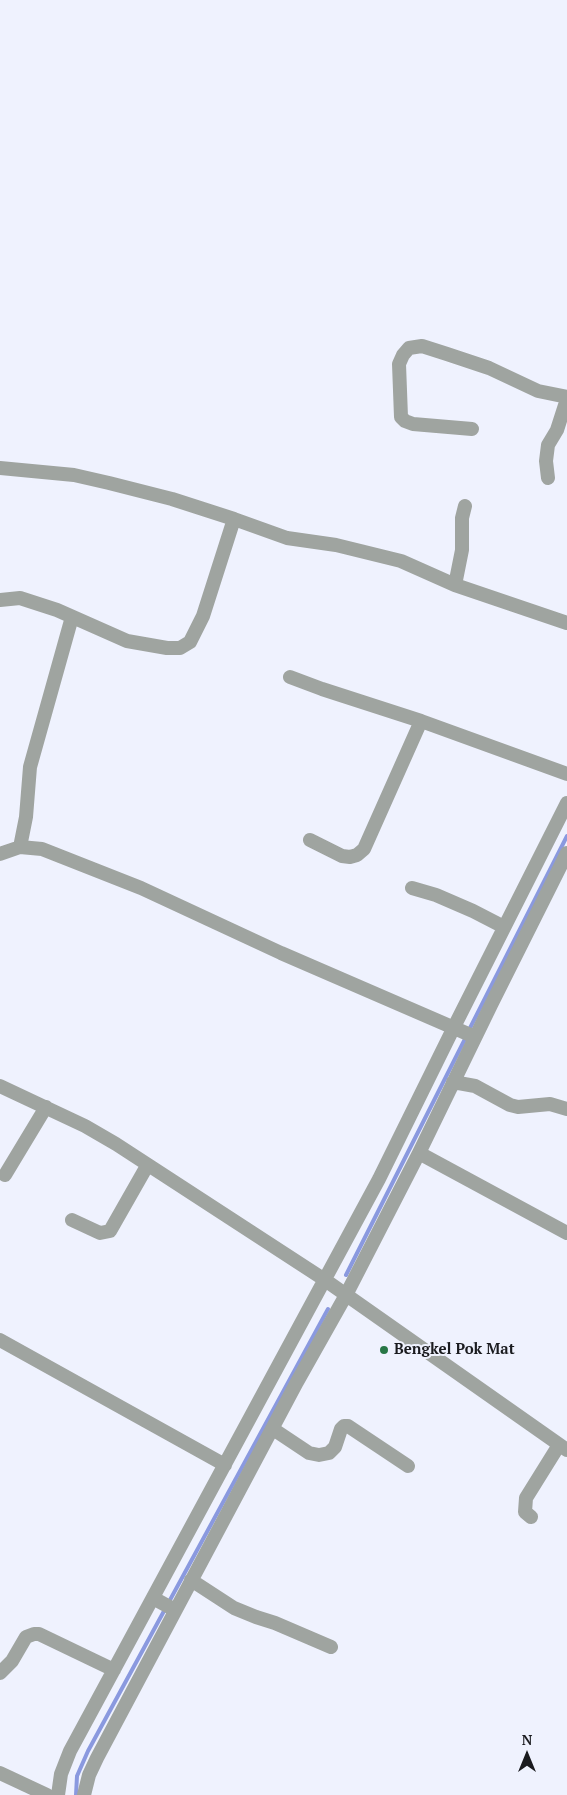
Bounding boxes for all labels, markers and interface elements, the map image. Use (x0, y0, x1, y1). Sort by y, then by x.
place label: Bengkel Pok Mat (394, 1341, 515, 1359)
marker: Bengkel Pok Mat (378, 1344, 390, 1356)
north arrow (502, 1730, 552, 1780)
text: N (522, 1730, 532, 1749)

